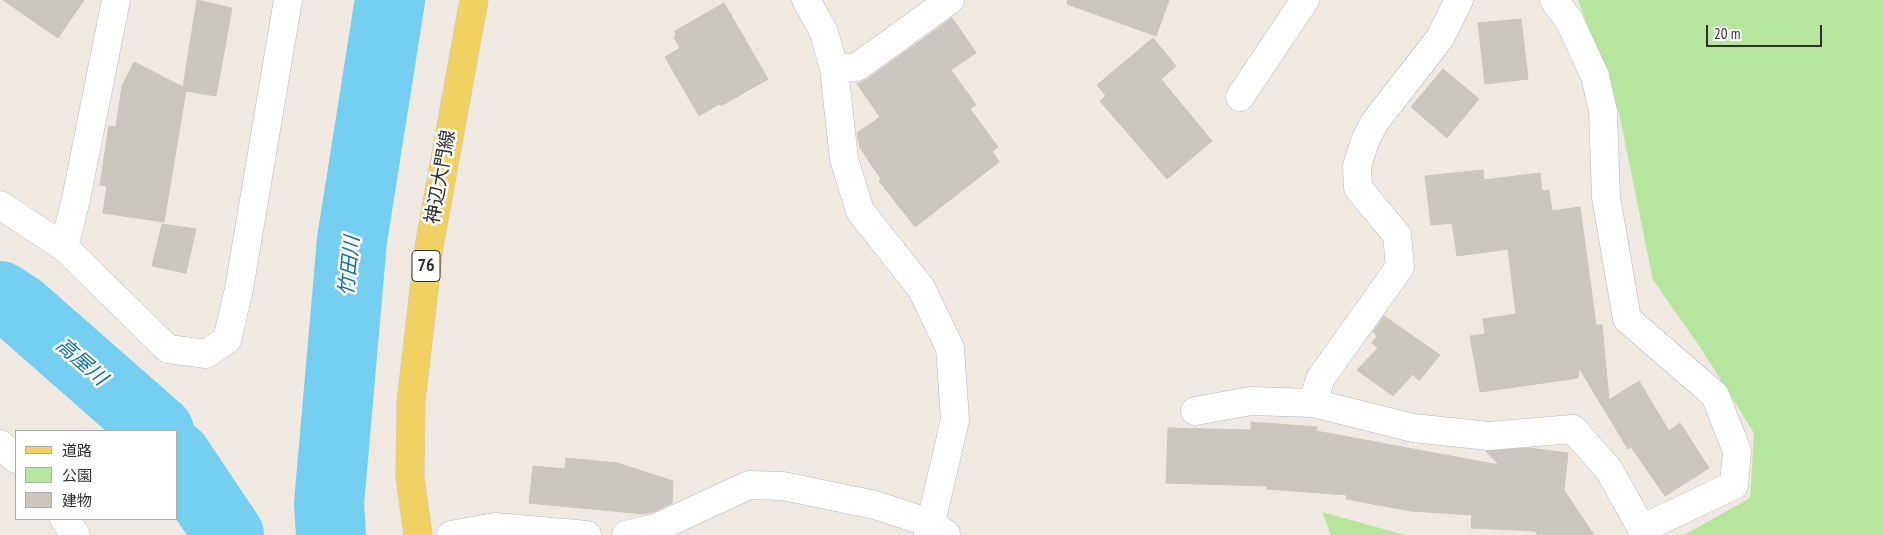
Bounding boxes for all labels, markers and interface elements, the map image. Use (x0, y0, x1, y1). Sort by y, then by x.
scale bar (1709, 15, 1825, 47)
text: 20 m (1714, 24, 1740, 43)
street label: 神辺大門線 (422, 128, 460, 226)
water label: 竹田川 (335, 235, 365, 297)
road number: 76 (412, 250, 440, 282)
water label: 高屋川 (50, 333, 112, 391)
legend (15, 430, 178, 520)
text: 道路 (62, 441, 92, 460)
text: 公園 (62, 466, 92, 485)
text: 建物 (62, 491, 92, 510)

